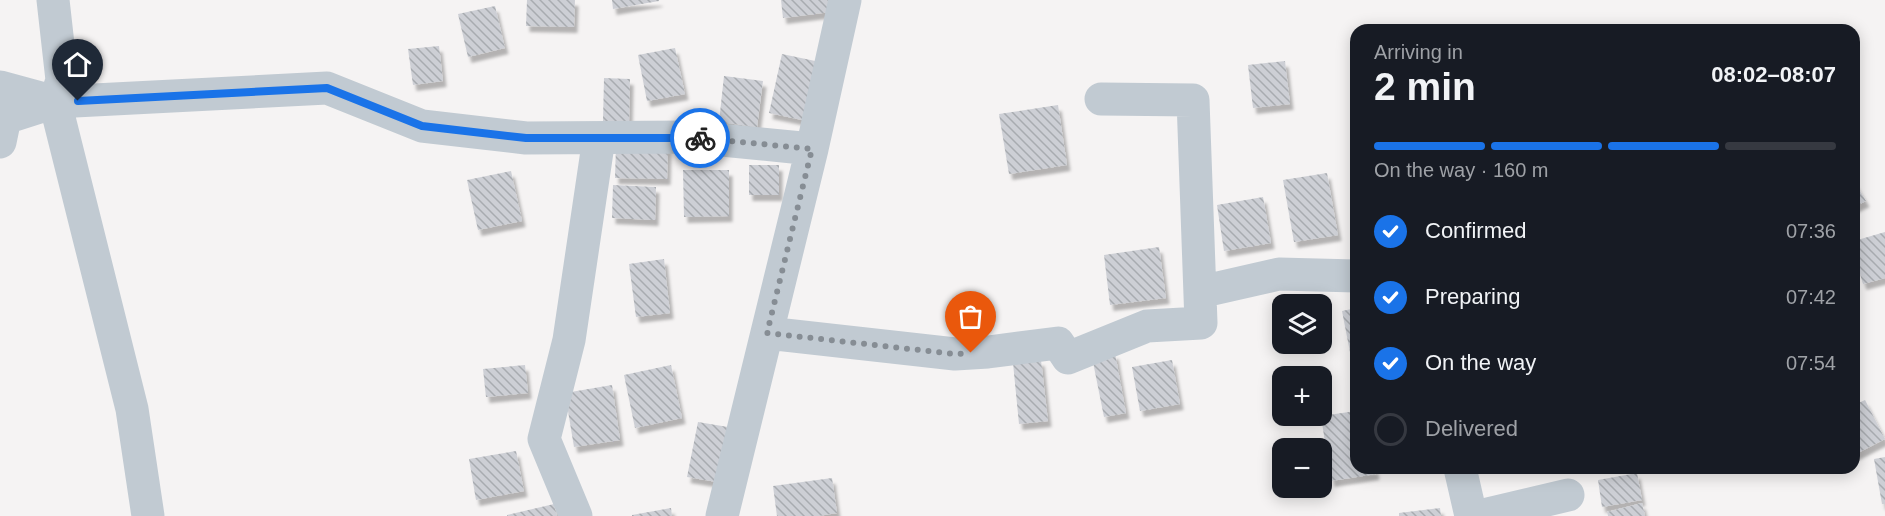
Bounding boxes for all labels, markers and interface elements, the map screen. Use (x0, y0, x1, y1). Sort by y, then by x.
pin (52, 39, 103, 101)
text: Arriving in (1374, 41, 1463, 63)
icon: home (61, 48, 94, 81)
text: 08:02–08:07 (1711, 62, 1836, 87)
text: 2 min (1374, 65, 1476, 108)
courier (670, 108, 730, 168)
icon: bike (684, 122, 717, 155)
text: On the way · 160 m (1374, 159, 1549, 181)
icon: check (1374, 215, 1407, 248)
text: Confirmed (1425, 218, 1526, 243)
text: 07:36 (1786, 220, 1836, 242)
icon: check (1374, 281, 1407, 314)
text: Preparing (1425, 284, 1520, 309)
text: 07:42 (1786, 286, 1836, 308)
pin (945, 291, 996, 353)
map controls (1272, 294, 1332, 498)
button: layers (1272, 294, 1332, 354)
icon: bag (954, 300, 987, 333)
icon: check (1374, 347, 1407, 380)
text: On the way (1425, 350, 1536, 375)
text: 07:54 (1786, 352, 1836, 374)
button: + (1272, 366, 1332, 426)
text: Delivered (1425, 416, 1518, 441)
button: − (1272, 438, 1332, 498)

